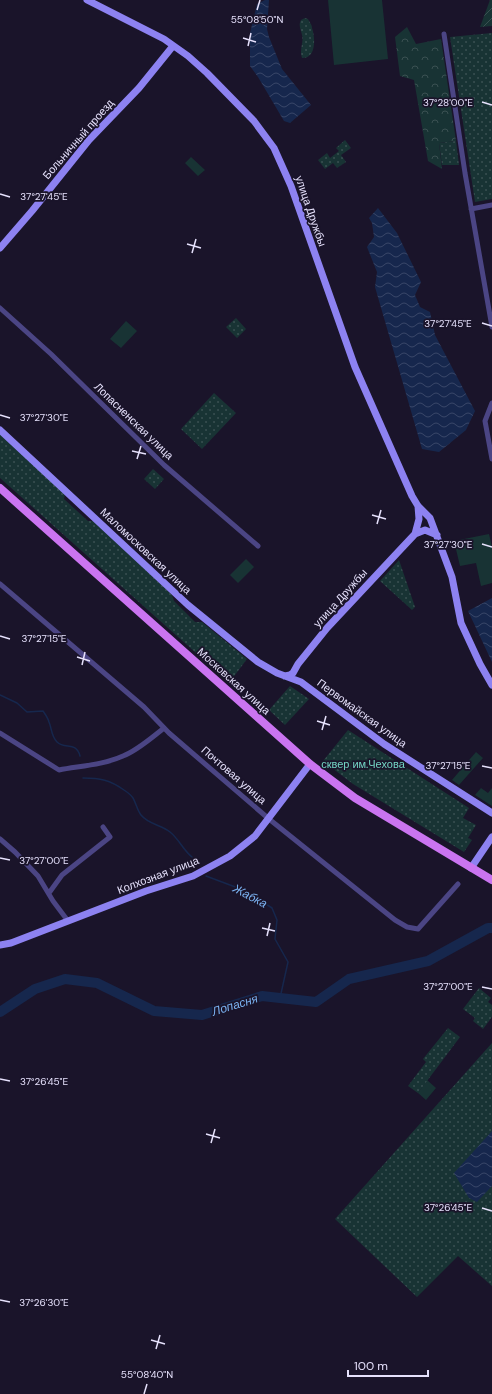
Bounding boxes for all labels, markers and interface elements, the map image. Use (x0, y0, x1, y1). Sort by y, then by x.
text: 55°08'50"N (231, 13, 283, 26)
street label: Больничный проезд (39, 96, 117, 182)
text: 37°28'00"E (423, 96, 473, 109)
street label: улица Дружбы (292, 174, 330, 248)
text: 37°27'45"E (20, 190, 68, 203)
text: 37°27'45"E (424, 317, 472, 330)
street label: Лопасненская улица (91, 380, 177, 463)
text: 37°27'30"E (20, 411, 69, 424)
street label: Маломосковская улица (97, 505, 195, 598)
text: 37°27'30"E (424, 538, 473, 551)
street label: улица Дружбы (310, 566, 370, 630)
text: 37°27'15"E (22, 632, 67, 645)
street label: Московская улица (195, 645, 274, 718)
street label: Первомайская улица (314, 676, 410, 751)
street label: Почтовая улица (199, 743, 270, 808)
park label: сквер им.Чехова (321, 757, 406, 771)
text: 37°27'15"E (426, 759, 471, 772)
street label: Колхозная улица (115, 853, 202, 897)
text: 37°27'00"E (19, 854, 69, 867)
water label: Жабка (229, 880, 270, 912)
text: 37°27'00"E (423, 980, 473, 993)
water label: Лопасня (209, 990, 260, 1020)
text: 37°26'45"E (20, 1075, 68, 1088)
text: 37°26'45"E (424, 1201, 472, 1214)
text: 37°26'30"E (19, 1296, 69, 1309)
scale bar (348, 1352, 428, 1378)
text: 100 m (354, 1358, 388, 1374)
text: 55°08'40"N (121, 1368, 173, 1381)

